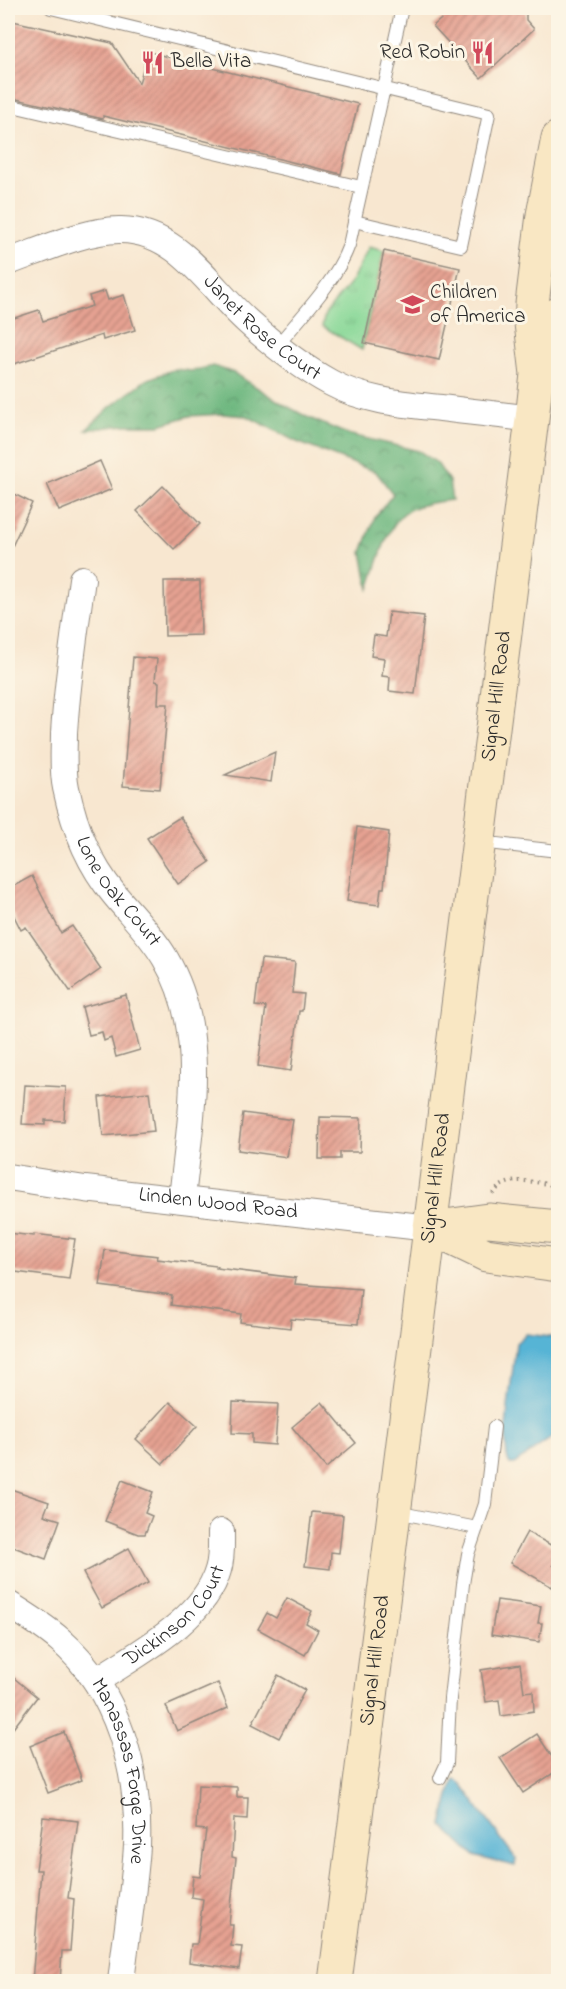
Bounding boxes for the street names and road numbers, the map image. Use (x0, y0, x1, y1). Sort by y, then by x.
street label: Janet Rose Court (195, 268, 327, 389)
street label: Signal Hill Road (474, 629, 520, 763)
street label: Lone Oak Court (67, 832, 168, 953)
street label: Signal Hill Road (413, 1111, 459, 1245)
street label: Linden Wood Road (137, 1180, 299, 1228)
street label: Dickinson Court (117, 1561, 234, 1675)
street label: Signal Hill Road (352, 1593, 399, 1728)
street label: Manassas Forge Drive (83, 1672, 152, 1866)

